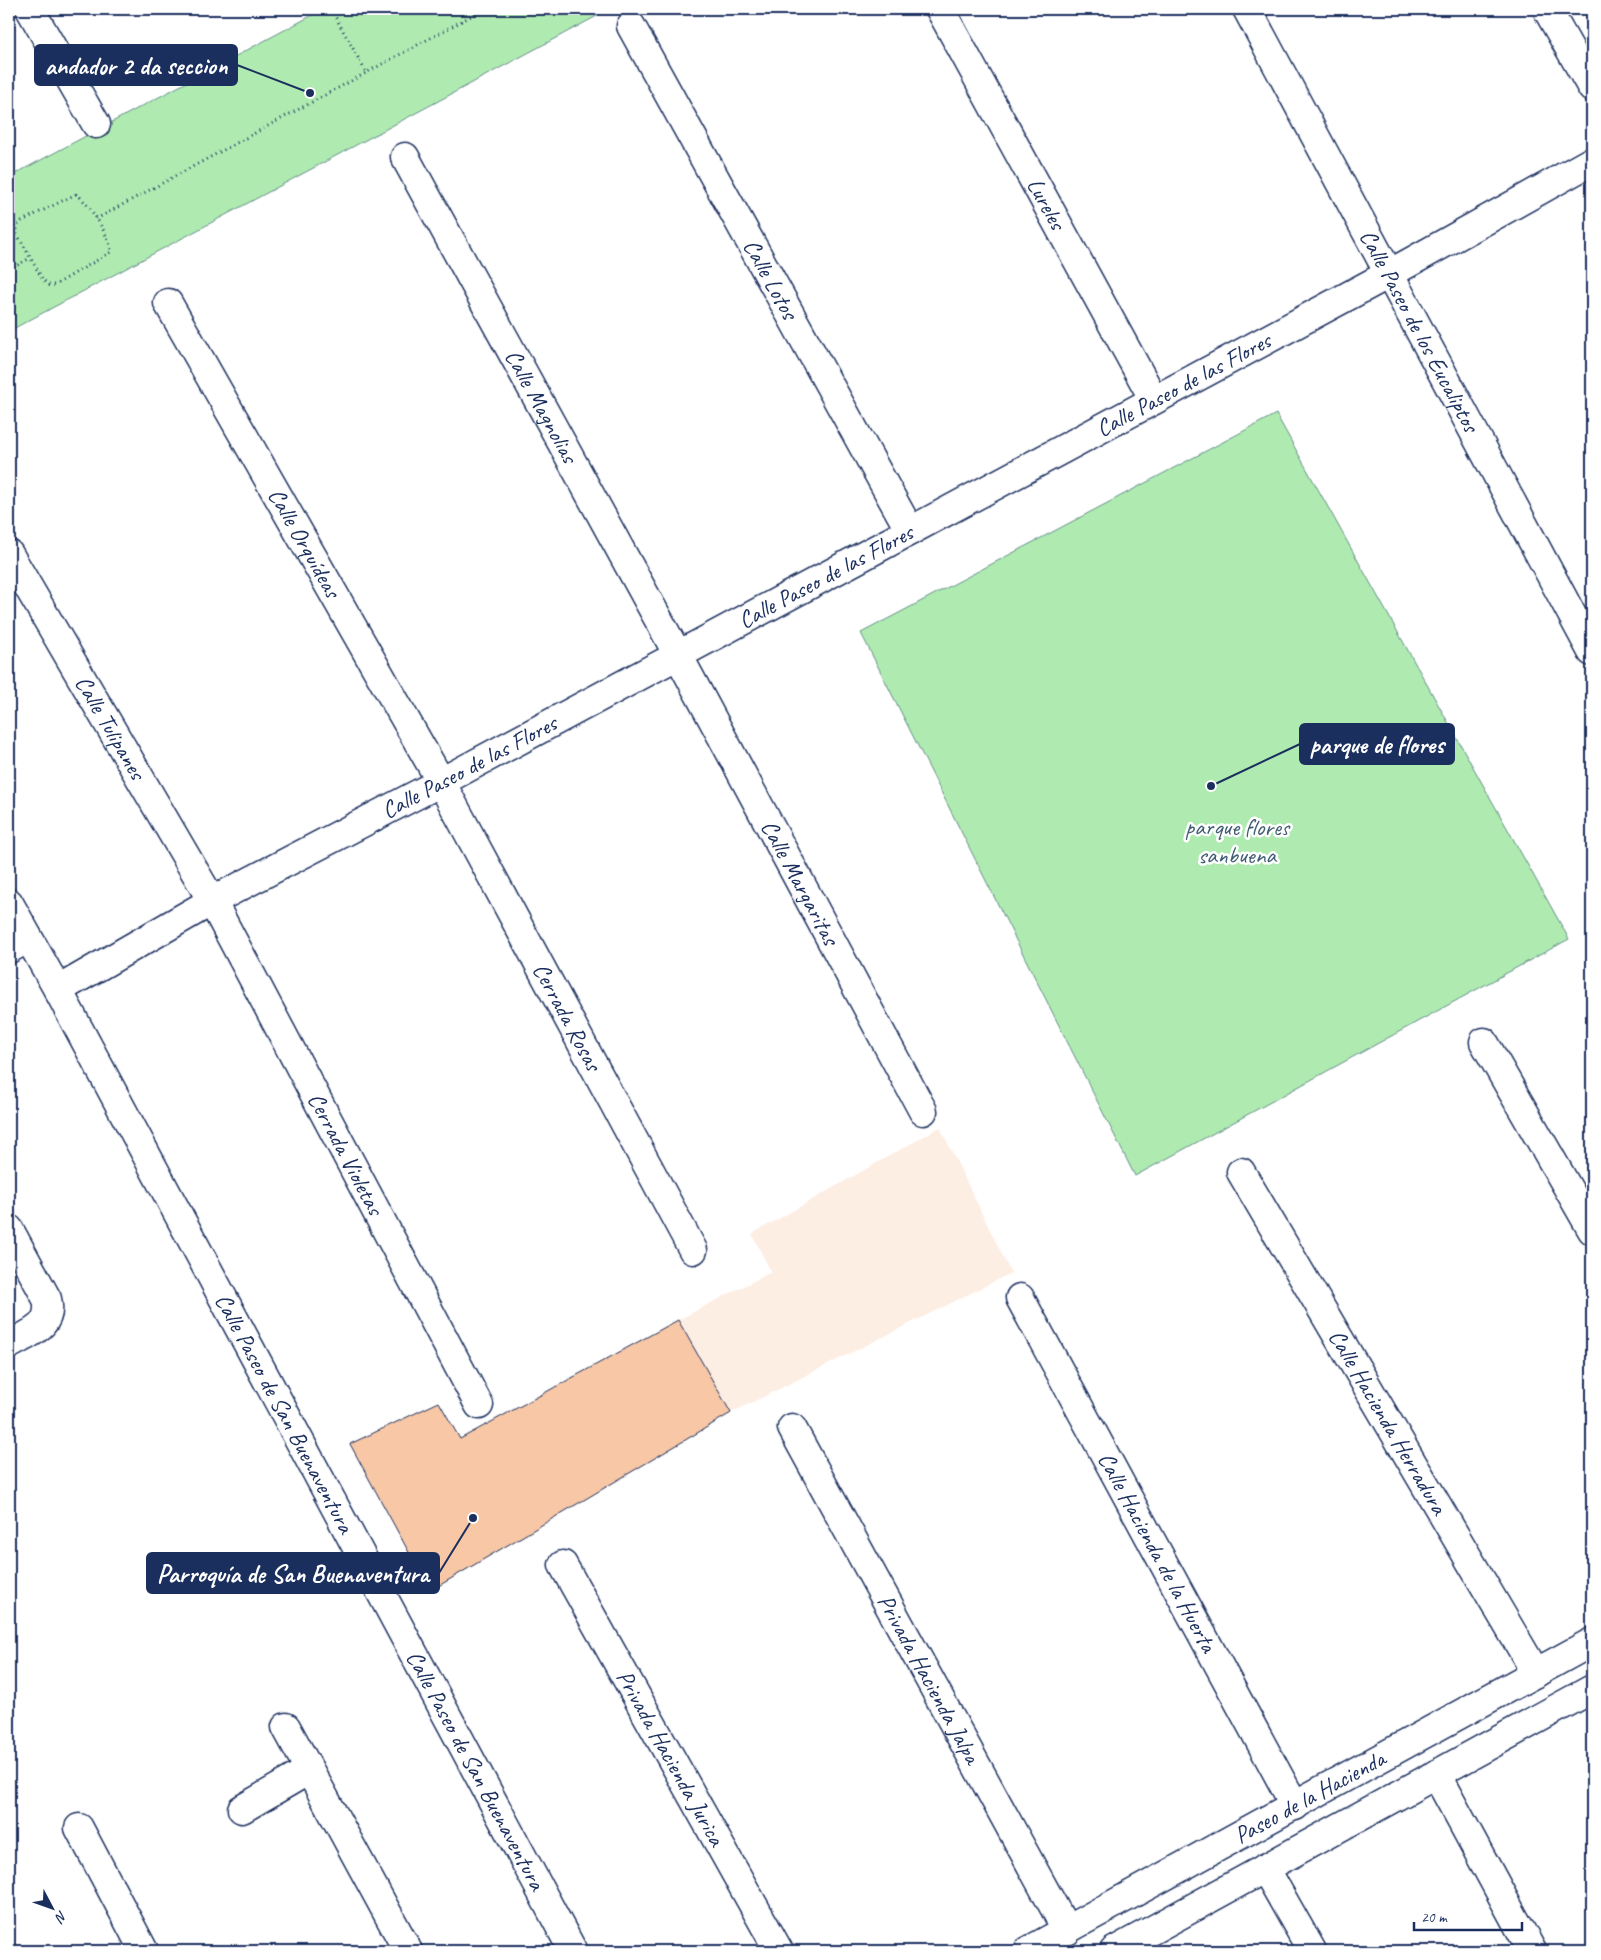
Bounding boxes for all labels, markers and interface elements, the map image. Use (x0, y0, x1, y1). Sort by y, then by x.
callout: andador 2 da seccion (35, 45, 237, 85)
text: andador 2 da seccion (45, 50, 228, 82)
street label: Lureles (1020, 173, 1074, 237)
street label: Calle Paseo de los Eucaliptos (1353, 224, 1487, 439)
street label: Calle Lotos (737, 234, 806, 327)
street label: Calle Paseo de las Flores (1091, 324, 1277, 443)
street label: Calle Magnolias (498, 344, 586, 470)
street label: Calle Orquídeas (262, 483, 349, 605)
street label: Calle Paseo de las Flores (733, 516, 920, 635)
street label: Calle Tulipanes (68, 670, 154, 787)
street label: Calle Paseo de las Flores (376, 707, 563, 825)
callout: parque de flores (1300, 724, 1454, 764)
text: parque de flores (1310, 729, 1446, 761)
park label: parque flores sanbuena (1185, 812, 1291, 870)
street label: Calle Margaritas (754, 815, 847, 952)
street label: Cerrada Rosas (526, 958, 610, 1078)
street label: Cerrada Violetas (301, 1087, 391, 1222)
street label: Calle Paseo de San Buenaventura (208, 1288, 362, 1540)
street label: Calle Hacienda Herradura (1322, 1324, 1455, 1521)
street label: Calle Hacienda de la Huerta (1091, 1447, 1225, 1659)
callout: Parroquía de San Buenaventura (147, 1553, 439, 1593)
text: Parroquía de San Buenaventura (157, 1558, 431, 1590)
street label: Privada Hacienda Jalpa (871, 1589, 989, 1771)
street label: Calle Paseo de San Buenaventura (400, 1645, 553, 1897)
street label: Privada Hacienda Jurica (610, 1665, 733, 1852)
street label: Paseo de la Hacienda (1229, 1742, 1392, 1850)
north arrow (28, 1882, 78, 1932)
scale bar (1414, 1900, 1521, 1932)
text: N (51, 1907, 71, 1927)
text: 20 m (1421, 1908, 1448, 1927)

